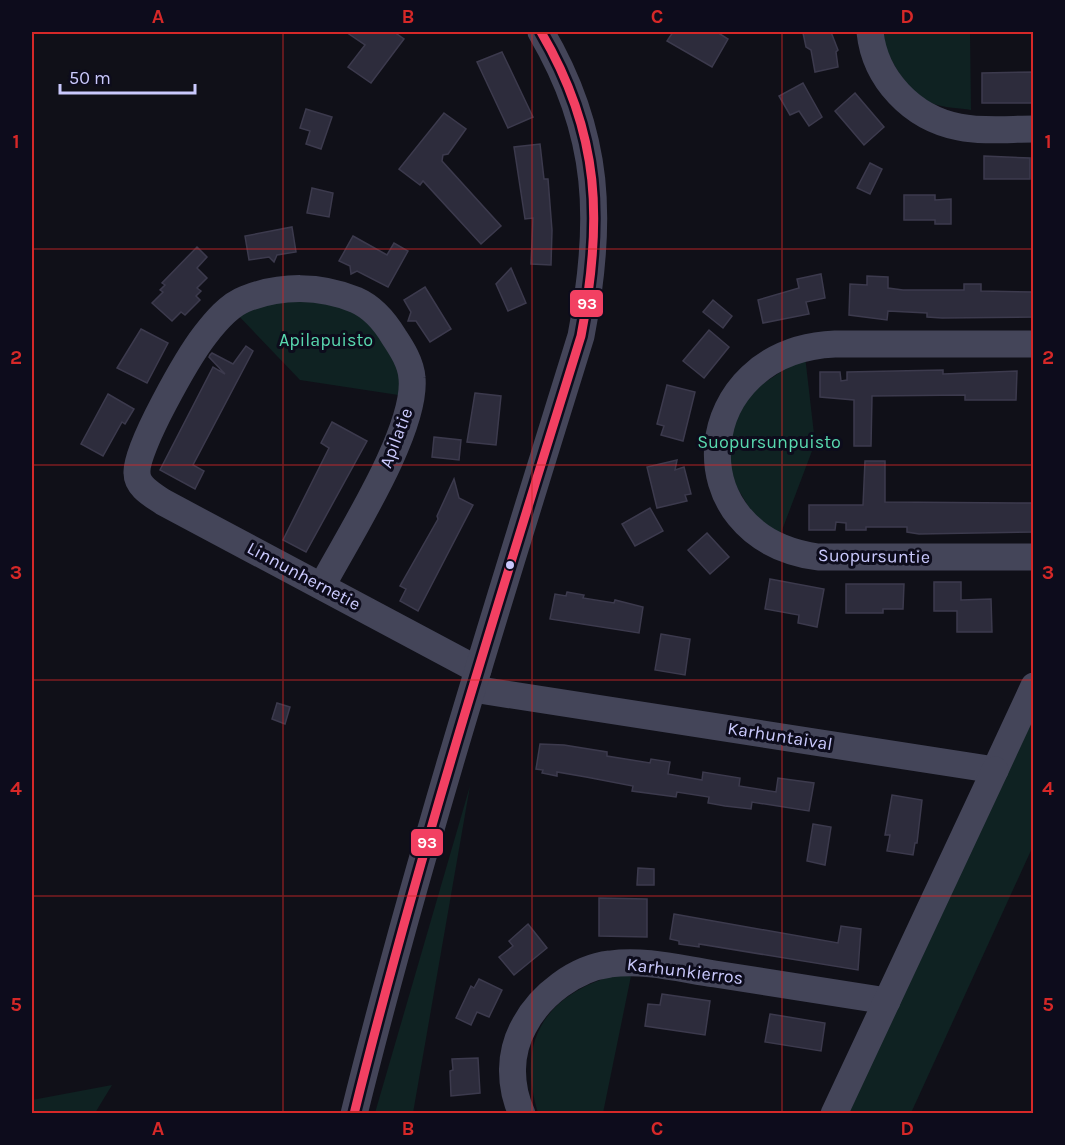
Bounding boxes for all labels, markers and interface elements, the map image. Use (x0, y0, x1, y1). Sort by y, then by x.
text: A (152, 5, 165, 28)
text: B (402, 5, 414, 28)
text: C (651, 5, 663, 28)
text: D (900, 5, 914, 28)
scale bar (60, 57, 195, 95)
text: 50 m (69, 67, 111, 89)
text: 1 (12, 130, 20, 153)
text: 1 (1044, 130, 1052, 153)
line badge: 93 (569, 289, 604, 318)
text: 93 (577, 294, 597, 313)
park label: Apilapuisto (279, 329, 373, 351)
text: 2 (10, 346, 22, 369)
text: 2 (1042, 346, 1054, 369)
street label: Apilatie (375, 405, 417, 471)
park label: Suopursunpuisto (697, 431, 841, 453)
street label: Linnunhernetie (243, 537, 365, 615)
street label: Suopursuntie (818, 544, 930, 568)
unlabelled marker (504, 559, 516, 571)
text: 3 (10, 561, 22, 584)
text: 3 (1042, 561, 1054, 584)
street label: Karhuntaival (726, 717, 834, 755)
text: 4 (10, 777, 22, 800)
text: 4 (1042, 777, 1054, 800)
line badge: 93 (410, 828, 444, 857)
text: 93 (417, 833, 437, 852)
street label: Karhunkierros (626, 953, 744, 989)
text: 5 (10, 993, 22, 1016)
text: 5 (1042, 993, 1054, 1016)
text: A (152, 1117, 165, 1140)
text: B (402, 1117, 414, 1140)
text: C (651, 1117, 663, 1140)
text: D (900, 1117, 914, 1140)

